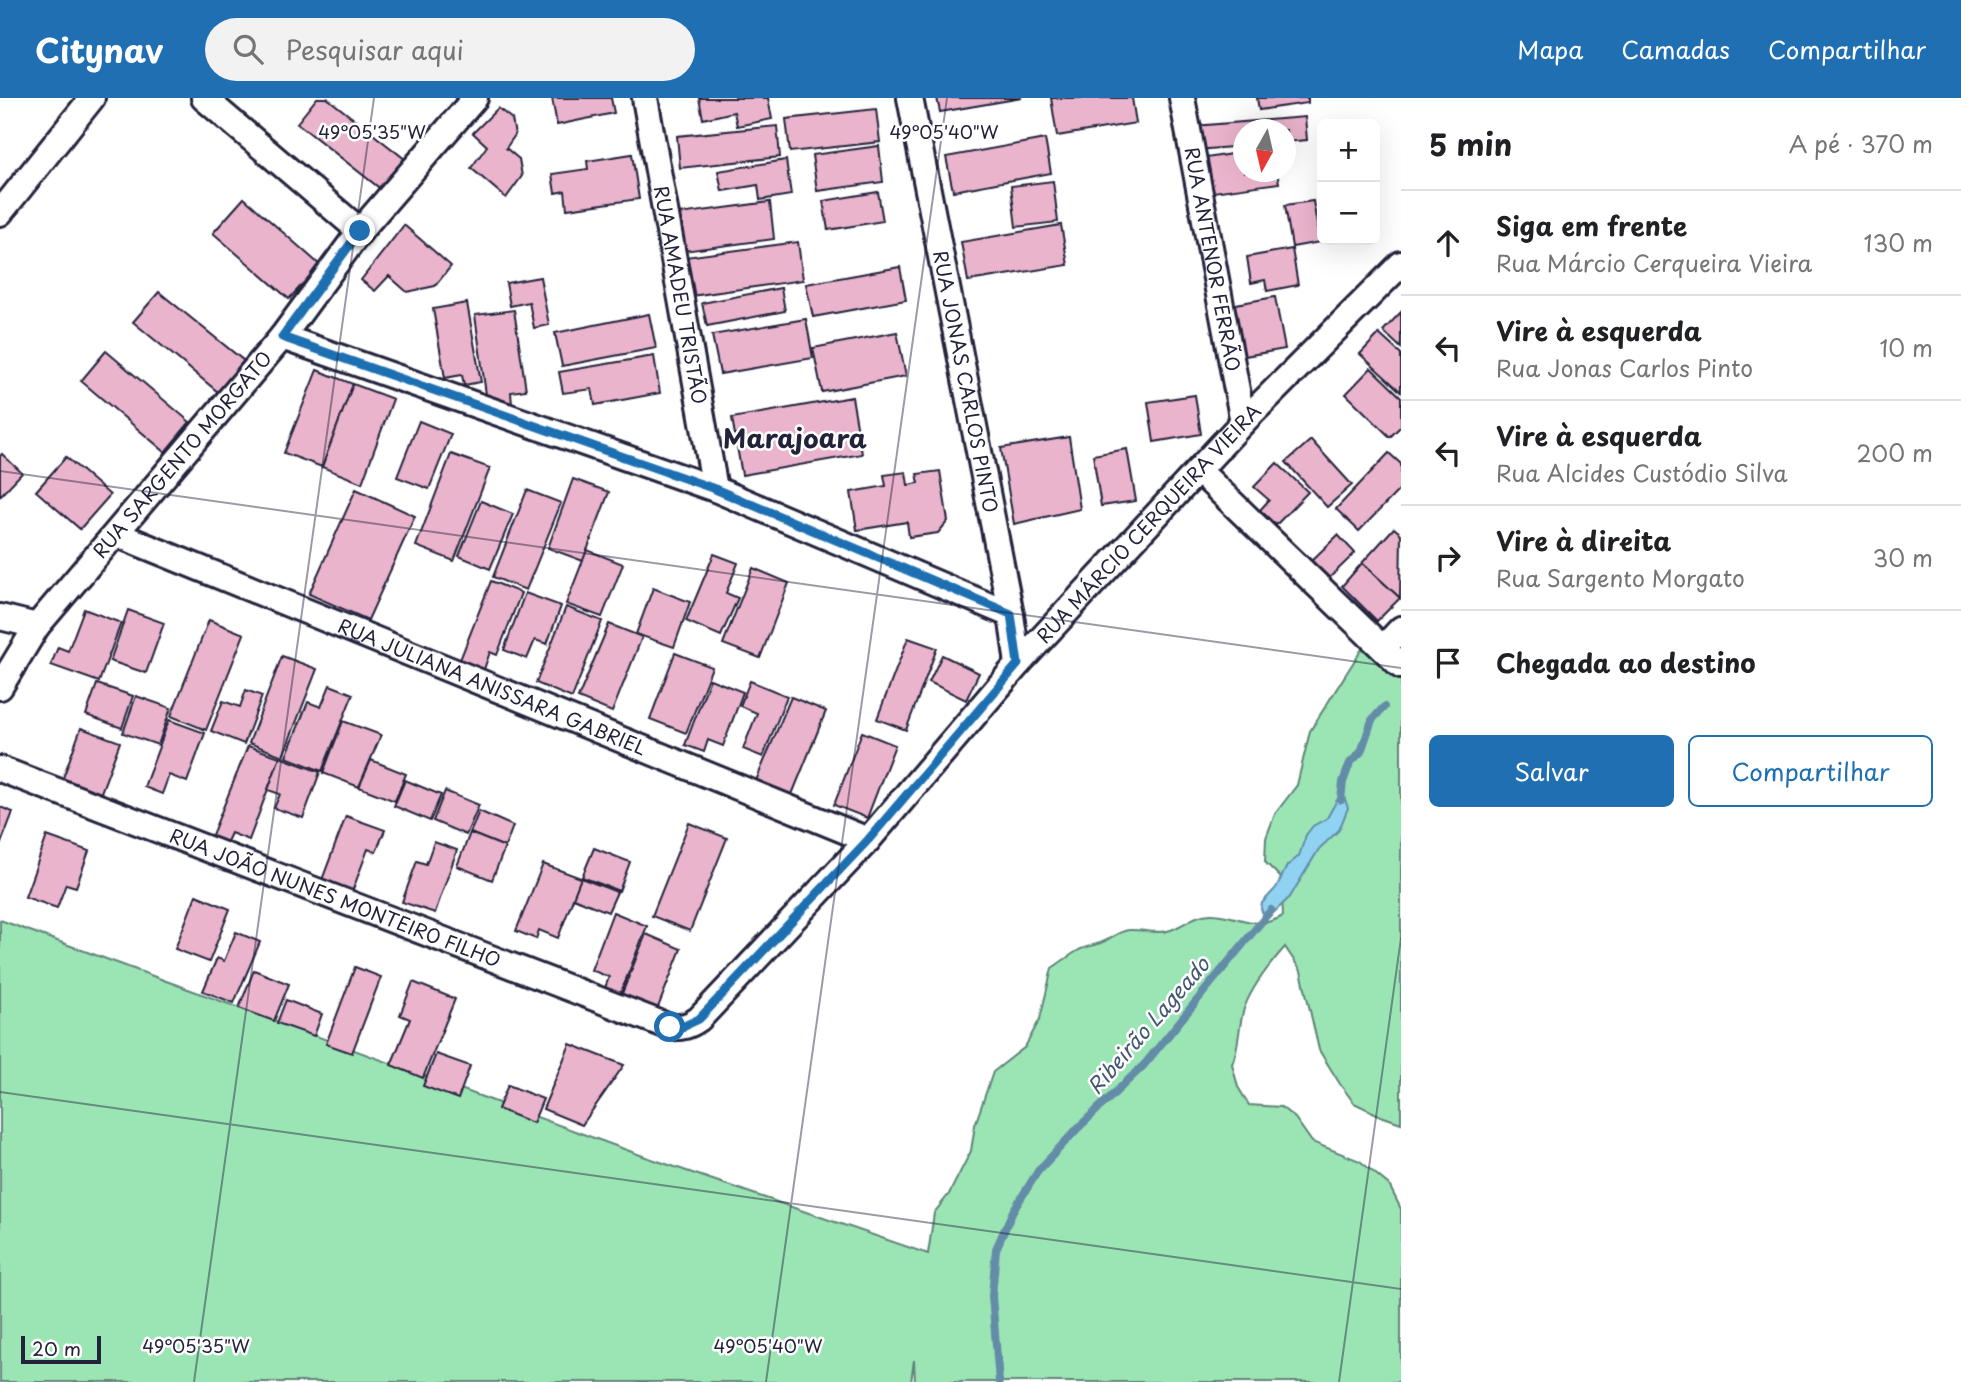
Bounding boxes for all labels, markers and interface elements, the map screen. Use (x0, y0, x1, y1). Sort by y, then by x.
search box (205, 18, 695, 81)
text: Citynav (35, 24, 163, 74)
icon: search (229, 30, 267, 68)
text: Pesquisar aqui (285, 30, 464, 69)
text: Mapa (1517, 31, 1583, 67)
text: Camadas (1621, 31, 1730, 67)
text: Compartilhar (1768, 31, 1926, 67)
text: 49°05'35"W (318, 118, 426, 145)
text: 49°05'40"W (890, 118, 999, 145)
north arrow (1233, 119, 1296, 182)
map controls (1317, 119, 1380, 245)
button: + (1317, 119, 1380, 182)
text: 5 min (1429, 121, 1512, 166)
text: A pé · 370 m (1789, 126, 1933, 161)
street label: RUA ANTENOR FERRÃO (1178, 144, 1248, 373)
button: − (1317, 182, 1380, 245)
street label: RUA AMADEU TRISTÃO (648, 183, 715, 406)
text: Siga em frente (1496, 206, 1687, 245)
route end (344, 215, 375, 246)
icon: ahead (1429, 224, 1467, 262)
text: 130 m (1863, 225, 1933, 260)
text: Rua Márcio Cerqueira Vieira (1496, 245, 1812, 280)
street label: RUA JONAS CARLOS PINTO (927, 248, 1006, 515)
text: Vire à esquerda (1496, 311, 1702, 350)
icon: left (1429, 329, 1467, 367)
text: 10 m (1879, 330, 1933, 365)
street label: RUA SARGENTO MORGATO (85, 344, 278, 564)
text: Rua Jonas Carlos Pinto (1496, 350, 1753, 385)
street label: RUA MÁRCIO CERQUEIRA VIEIRA (1029, 397, 1267, 649)
text: Vire à esquerda (1496, 416, 1702, 455)
district label: Marajoara (723, 418, 867, 457)
icon: left (1429, 434, 1467, 472)
text: 200 m (1856, 435, 1933, 470)
text: Rua Alcides Custódio Silva (1496, 455, 1788, 490)
text: Vire à direita (1496, 521, 1671, 560)
icon: right (1429, 539, 1467, 577)
text: 30 m (1872, 540, 1933, 575)
text: Rua Sargento Morgato (1496, 560, 1745, 595)
street label: RUA JULIANA ANISSARA GABRIEL (334, 611, 651, 761)
text: Chegada ao destino (1496, 643, 1755, 682)
icon: arrive (1429, 644, 1467, 682)
button: Salvar (1429, 735, 1674, 807)
button: Compartilhar (1688, 735, 1933, 807)
street label: RUA JOÃO NUNES MONTEIRO FILHO (166, 821, 505, 973)
water label: Ribeirão Lageado (1079, 948, 1217, 1100)
route start (654, 1011, 685, 1042)
text: 49°05'35"W (142, 1332, 250, 1359)
text: 49°05'40"W (714, 1332, 823, 1359)
scale bar (21, 1333, 102, 1365)
text: 20 m (32, 1334, 81, 1362)

